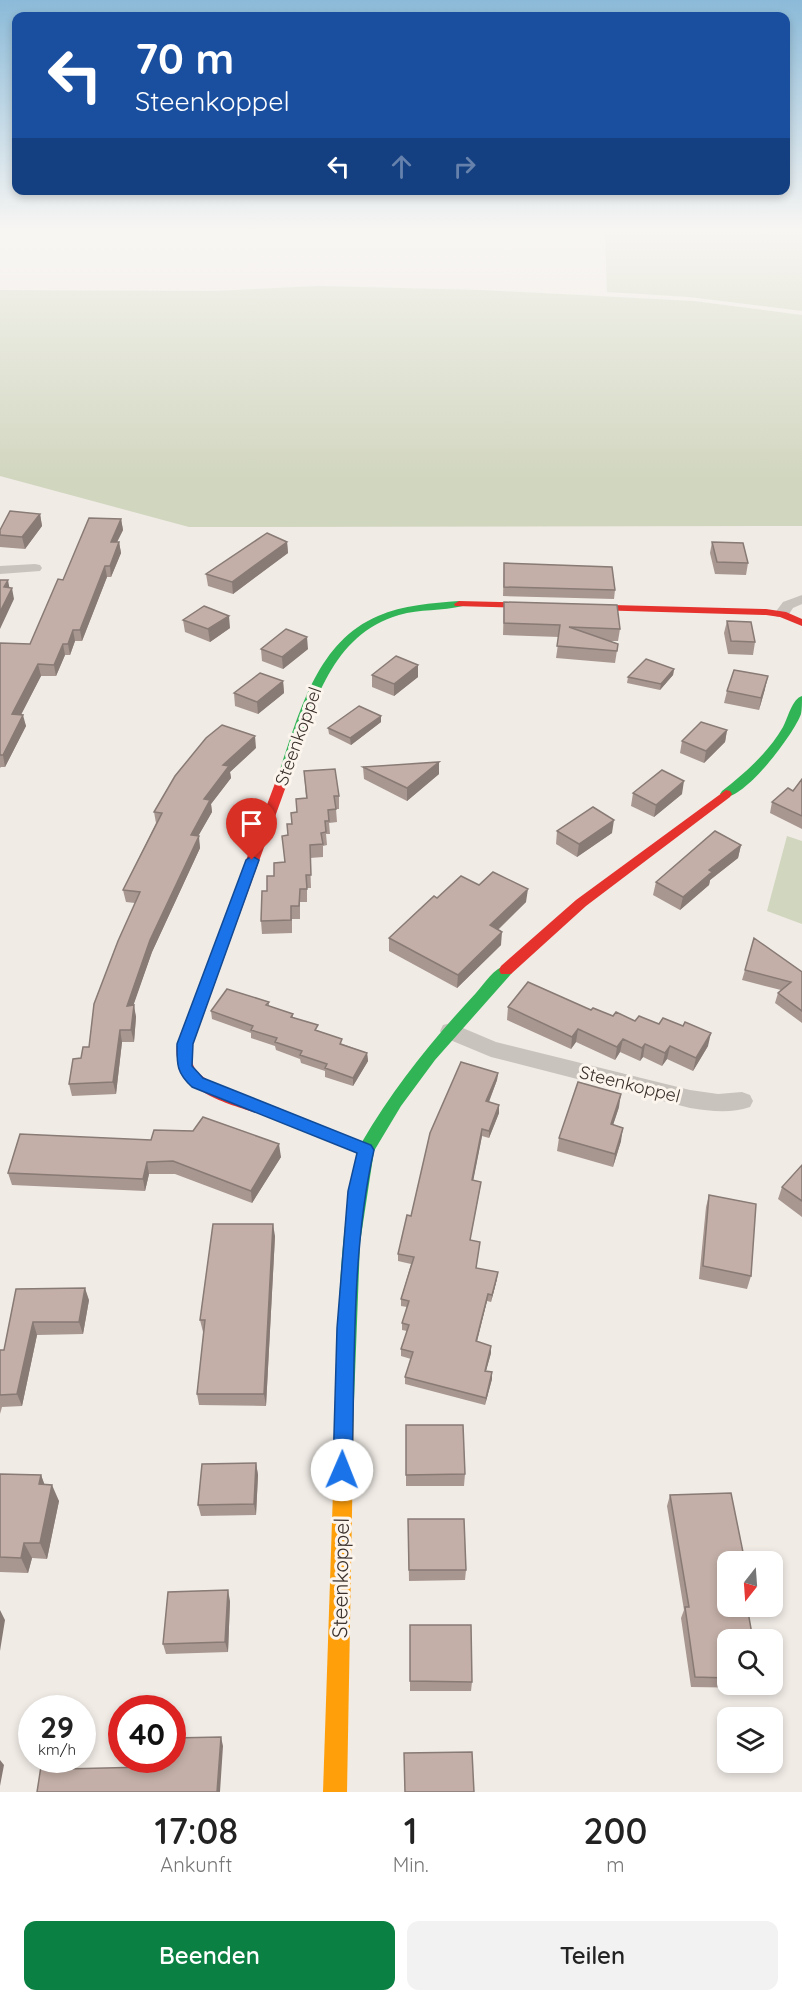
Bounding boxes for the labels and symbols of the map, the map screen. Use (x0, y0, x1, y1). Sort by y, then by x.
street label: Steenkoppel (270, 684, 326, 788)
pin (226, 798, 277, 860)
street label: Steenkoppel (577, 1060, 683, 1108)
position arrow (310, 1438, 374, 1502)
street label: Steenkoppel (326, 1518, 354, 1638)
north arrow (717, 1551, 783, 1617)
speed limit sign: 40 (108, 1695, 186, 1773)

